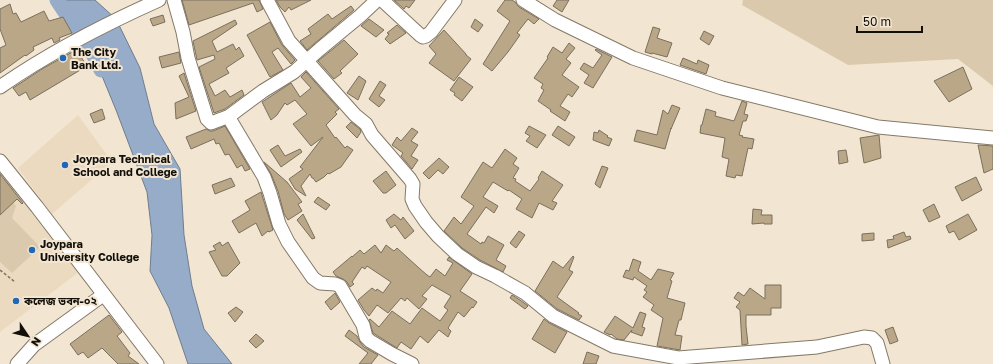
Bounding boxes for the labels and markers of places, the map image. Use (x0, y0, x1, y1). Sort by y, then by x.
place label: The City Bank Ltd. (71, 45, 122, 71)
marker: The City Bank Ltd. (58, 53, 68, 63)
place label: Joypara Technical School and College (73, 152, 178, 178)
marker: Joypara Technical School and College (60, 160, 70, 170)
place label: Joypara University College (40, 237, 140, 263)
marker: Joypara University College (27, 245, 37, 255)
place label: কলেজ ভবন-০২ (23, 294, 97, 307)
marker: কলেজ ভবন-০২ (11, 296, 21, 306)

